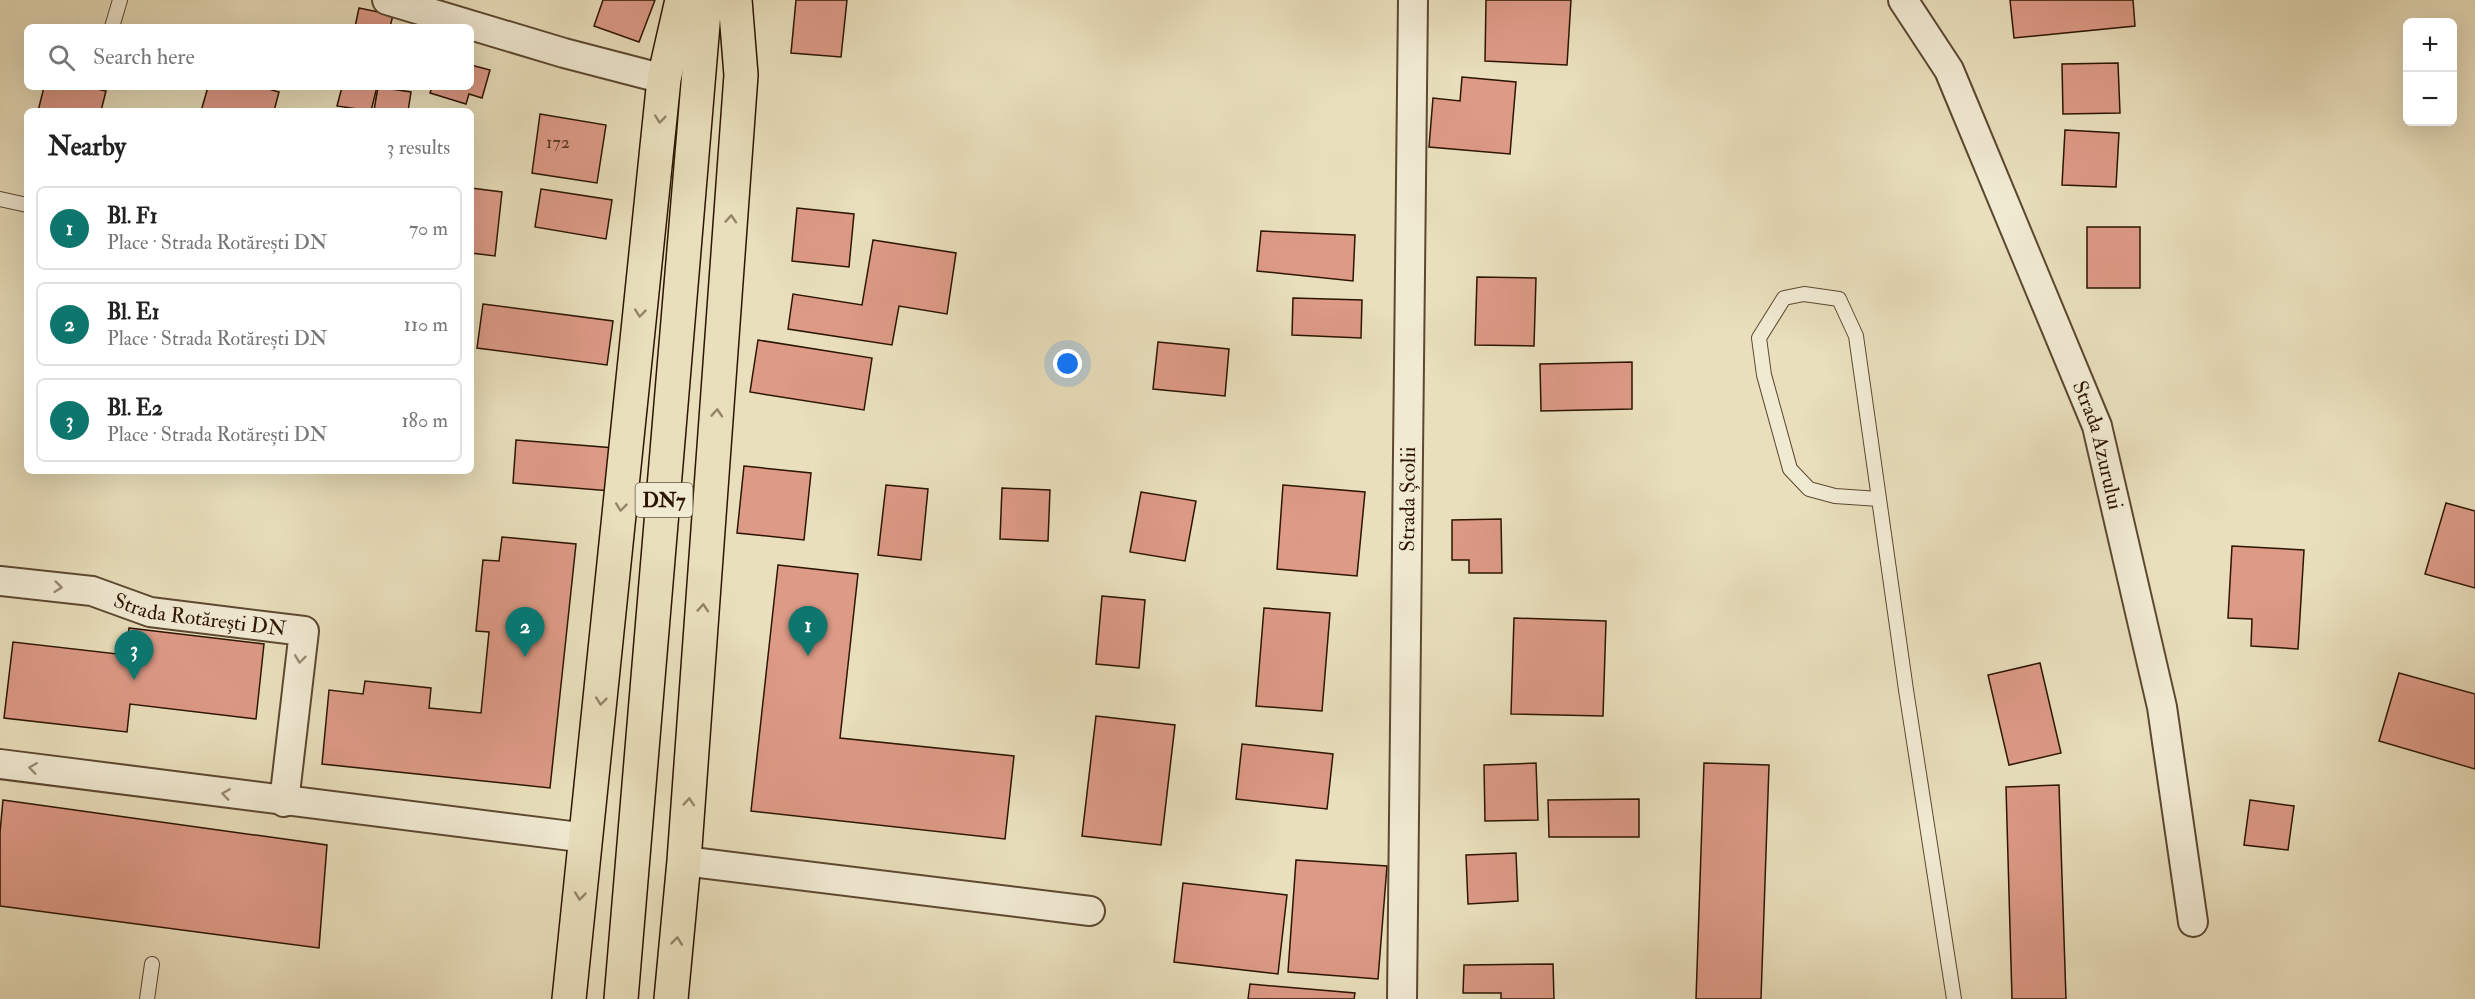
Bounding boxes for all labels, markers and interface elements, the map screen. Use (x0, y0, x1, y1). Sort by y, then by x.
map controls (2403, 18, 2457, 126)
button: + (2403, 18, 2457, 72)
search box (24, 24, 474, 90)
icon: search (45, 41, 78, 74)
text: Search here (93, 43, 195, 71)
button: − (2403, 72, 2457, 126)
one-way arrow (654, 115, 667, 124)
text: Nearby (48, 131, 126, 163)
house number: 172 (546, 131, 570, 154)
text: 3 results (387, 135, 450, 160)
text: Bl. F1 (107, 202, 158, 230)
one-way arrow (724, 214, 737, 223)
text: 1 (66, 216, 73, 241)
text: 70 m (409, 216, 448, 241)
text: Place · Strada Rotărești DN (107, 230, 327, 255)
text: Bl. E1 (107, 298, 160, 326)
one-way arrow (634, 309, 647, 318)
text: 2 (64, 312, 75, 337)
text: 110 m (404, 312, 448, 337)
text: Place · Strada Rotărești DN (107, 326, 327, 351)
your location (1053, 349, 1082, 378)
street label: Strada Azurului (2066, 377, 2129, 513)
text: Bl. E2 (107, 394, 163, 422)
text: 3 (66, 408, 73, 433)
text: 180 m (401, 408, 448, 433)
one-way arrow (710, 409, 723, 418)
text: Place · Strada Rotărești DN (107, 422, 327, 447)
street label: Strada Școlii (1394, 446, 1422, 552)
road number: DN7 (636, 483, 692, 517)
one-way arrow (615, 503, 628, 512)
one-way arrow (54, 580, 63, 593)
street label: Strada Rotărești DN (110, 587, 288, 643)
one-way arrow (696, 603, 709, 612)
pin: 1 (788, 606, 828, 656)
pin: 2 (506, 608, 544, 657)
pin: 3 (114, 630, 154, 680)
one-way arrow (295, 654, 307, 664)
one-way arrow (595, 697, 608, 706)
one-way arrow (28, 763, 37, 775)
one-way arrow (221, 788, 230, 801)
one-way arrow (682, 798, 695, 807)
one-way arrow (575, 892, 587, 901)
one-way arrow (670, 936, 682, 945)

